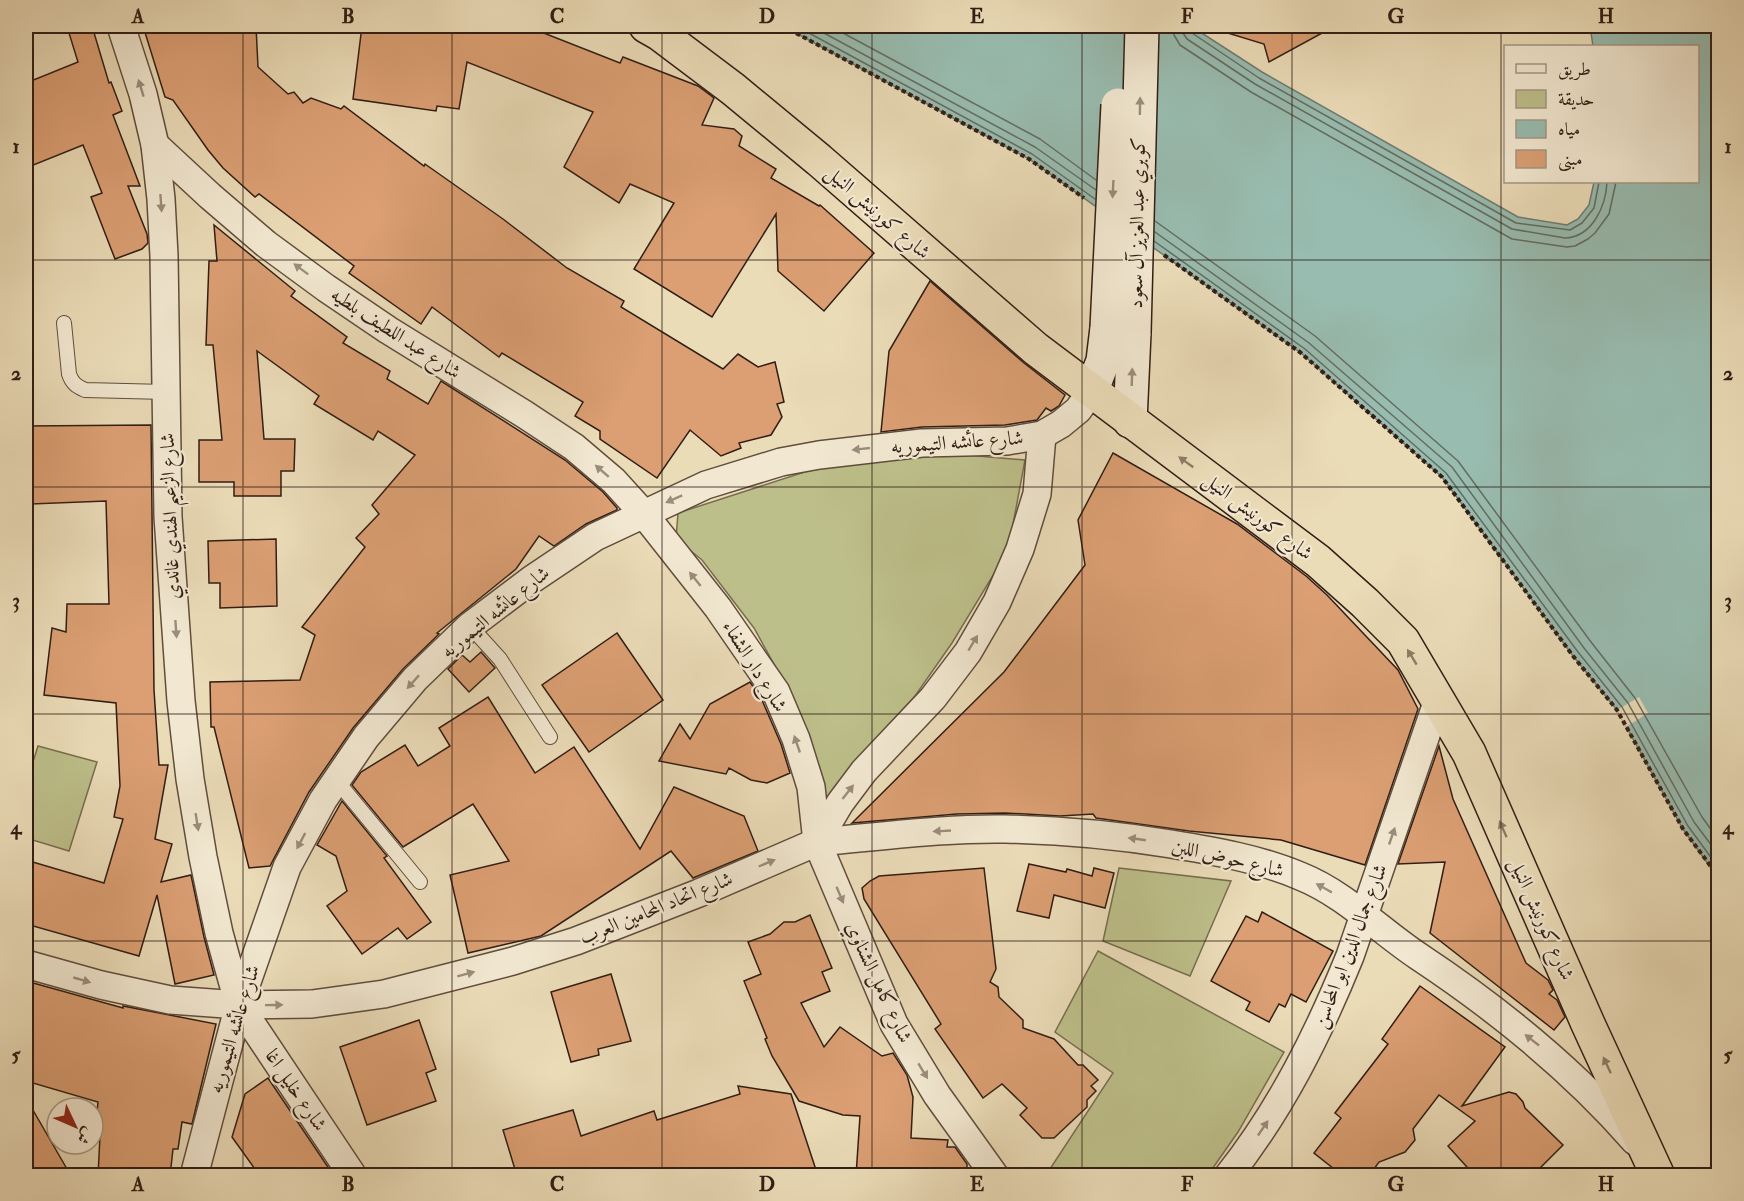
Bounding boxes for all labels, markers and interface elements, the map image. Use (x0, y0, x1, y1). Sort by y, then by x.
text: A (131, 4, 145, 29)
text: B (341, 4, 355, 29)
text: C (550, 4, 564, 29)
text: D (759, 4, 775, 29)
text: E (970, 4, 985, 29)
text: F (1181, 4, 1194, 29)
text: G (1388, 4, 1405, 29)
text: H (1598, 4, 1614, 29)
legend (1504, 45, 1699, 183)
text: طريق (1558, 58, 1591, 81)
one-way arrow (136, 79, 145, 97)
text: حديقة (1558, 88, 1594, 111)
one-way arrow (1135, 97, 1144, 116)
text: مياه (1558, 118, 1580, 141)
text: 1 (12, 134, 20, 159)
text: 1 (1724, 134, 1732, 159)
street label: كوبري عبد العزيز آل سعود (1123, 137, 1154, 309)
text: مبنى (1558, 148, 1583, 172)
street label: شارع كورنيش النيل (817, 159, 936, 268)
one-way arrow (1109, 179, 1118, 198)
one-way arrow (157, 193, 166, 212)
one-way arrow (293, 263, 309, 276)
street label: شارع عبد اللطيف بلطيه (323, 282, 466, 389)
text: 2 (11, 361, 21, 386)
text: 2 (1723, 361, 1733, 386)
one-way arrow (1128, 367, 1137, 386)
street label: شارع عائشه التيموريه (890, 425, 1025, 464)
street label: شارع الزعيم الهندي غاندي (155, 432, 192, 600)
one-way arrow (852, 445, 871, 454)
one-way arrow (1178, 456, 1194, 468)
one-way arrow (595, 465, 610, 478)
street label: شارع كورنيش النيل (1195, 466, 1318, 570)
one-way arrow (665, 495, 683, 504)
street label: شارع عائشه التيموريه (435, 560, 558, 667)
one-way arrow (689, 572, 702, 587)
text: 3 (12, 588, 20, 613)
text: 3 (1724, 588, 1732, 613)
street label: شارع دار الشفاء (713, 616, 793, 719)
one-way arrow (171, 619, 180, 638)
one-way arrow (967, 635, 978, 651)
one-way arrow (1407, 649, 1418, 665)
one-way arrow (407, 674, 420, 689)
one-way arrow (792, 735, 802, 753)
one-way arrow (841, 785, 853, 800)
one-way arrow (193, 813, 202, 832)
text: 4 (10, 815, 23, 840)
text: 4 (1722, 815, 1735, 840)
one-way arrow (1498, 821, 1507, 838)
one-way arrow (1387, 826, 1397, 844)
one-way arrow (933, 827, 952, 836)
one-way arrow (296, 832, 306, 849)
street label: شارع حوض اللبن (1168, 833, 1287, 888)
one-way arrow (1127, 834, 1146, 843)
street label: شارع كورنيش النيل (1499, 854, 1580, 986)
one-way arrow (758, 858, 776, 868)
street label: شارع جمال الدين ابو المحاسن (1307, 860, 1398, 1034)
street label: شارع اتحاد المحامين العرب (576, 866, 738, 955)
one-way arrow (1315, 883, 1332, 893)
one-way arrow (835, 887, 845, 905)
street label: شارع كامل الشناوي (835, 917, 918, 1049)
street label: شارع عائشه التيموريه (203, 962, 270, 1098)
one-way arrow (457, 969, 475, 978)
one-way arrow (73, 976, 91, 985)
one-way arrow (265, 1000, 284, 1009)
one-way arrow (1525, 1035, 1540, 1047)
text: 5 (12, 1042, 22, 1067)
text: 5 (1724, 1042, 1734, 1067)
street label: شارع خليل اغا (255, 1044, 333, 1139)
one-way arrow (1602, 1057, 1611, 1074)
one-way arrow (918, 1063, 928, 1080)
north arrow (45, 1096, 105, 1156)
one-way arrow (1257, 1121, 1269, 1137)
text: ش (72, 1123, 98, 1148)
text: A (131, 1172, 145, 1197)
text: B (341, 1172, 355, 1197)
text: C (550, 1172, 564, 1197)
text: D (759, 1172, 775, 1197)
text: E (970, 1172, 985, 1197)
text: F (1181, 1172, 1194, 1197)
text: G (1388, 1172, 1405, 1197)
text: H (1598, 1172, 1614, 1197)

